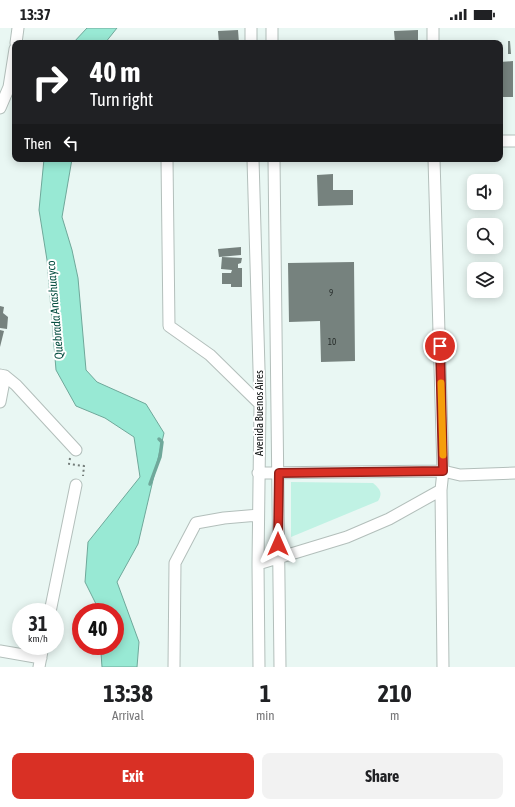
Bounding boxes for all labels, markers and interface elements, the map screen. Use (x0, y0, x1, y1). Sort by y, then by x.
text: 13:37 (20, 6, 51, 23)
icon: right (24, 56, 76, 108)
text: 40 m (90, 56, 140, 88)
text: Turn right (90, 89, 153, 110)
icon: left (60, 132, 82, 154)
text: Then (24, 135, 52, 152)
map controls (467, 174, 503, 298)
button: sound (467, 174, 503, 210)
button: search (467, 218, 503, 254)
water label: Quebrada Anashuayco (44, 260, 66, 360)
button: layers (467, 262, 503, 298)
house number: 9 (329, 288, 333, 298)
pin (423, 329, 457, 363)
icon: arrive (429, 335, 451, 357)
house number: 10 (328, 337, 336, 347)
street label: Avenida Buenos Aires (253, 370, 265, 456)
position arrow (257, 523, 299, 565)
speed limit sign: 40 (72, 603, 124, 655)
text: 31 (29, 612, 47, 635)
text: km/h (28, 633, 48, 644)
text: 13:38 (103, 680, 153, 707)
text: 1 (260, 680, 271, 707)
text: 210 (378, 680, 412, 707)
text: Arrival (112, 708, 144, 723)
text: min (256, 708, 275, 723)
text: m (390, 708, 399, 723)
button: Exit (12, 753, 254, 799)
button: Share (262, 753, 503, 799)

